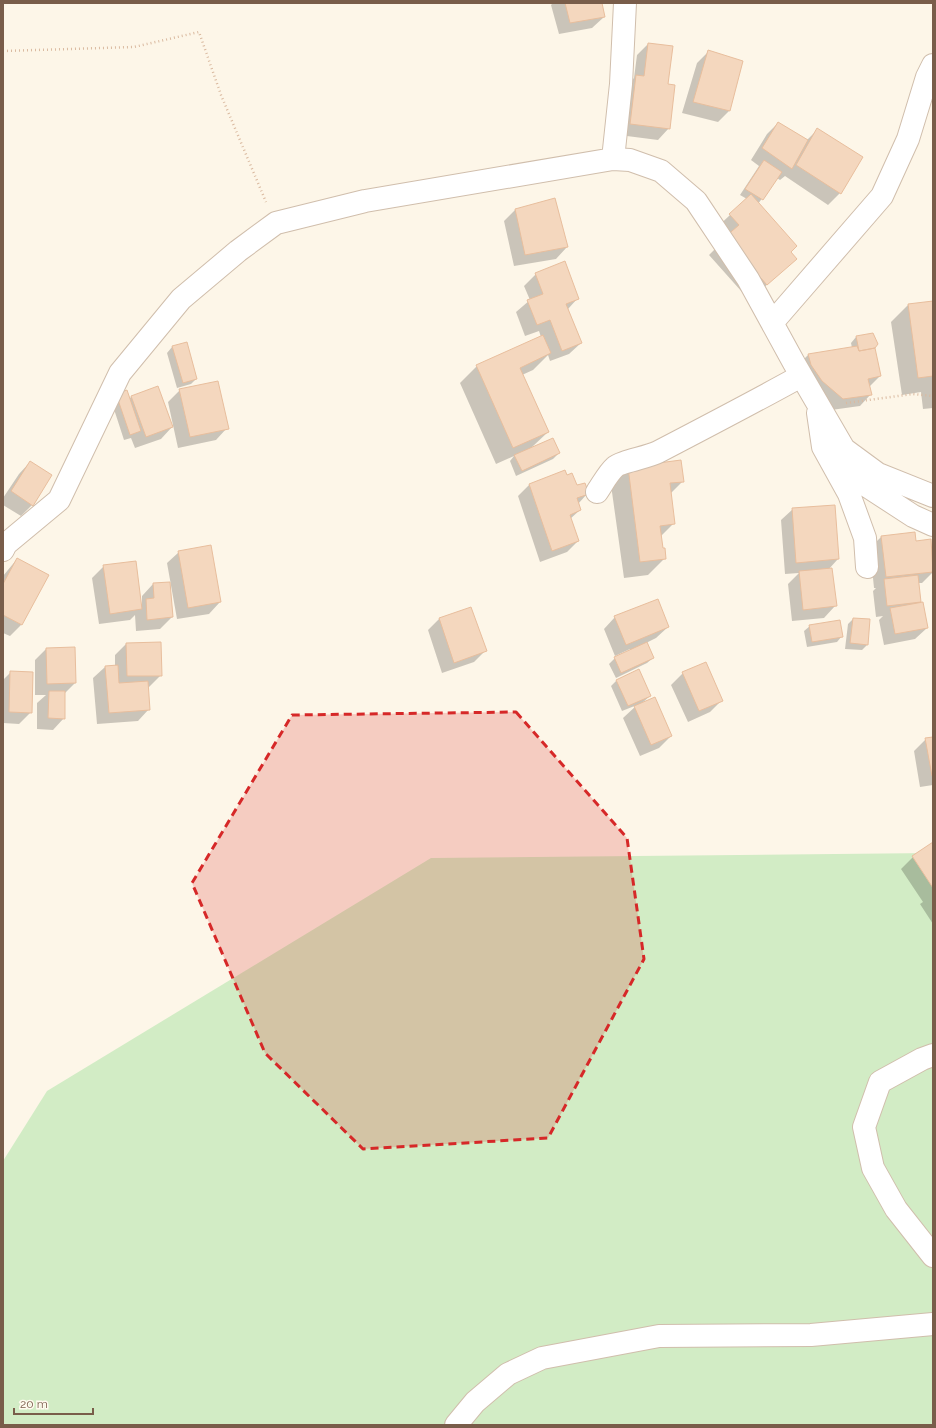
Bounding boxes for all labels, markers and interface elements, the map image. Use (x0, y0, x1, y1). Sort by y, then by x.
scale bar (14, 1390, 93, 1416)
text: 20 m (20, 1397, 48, 1411)

